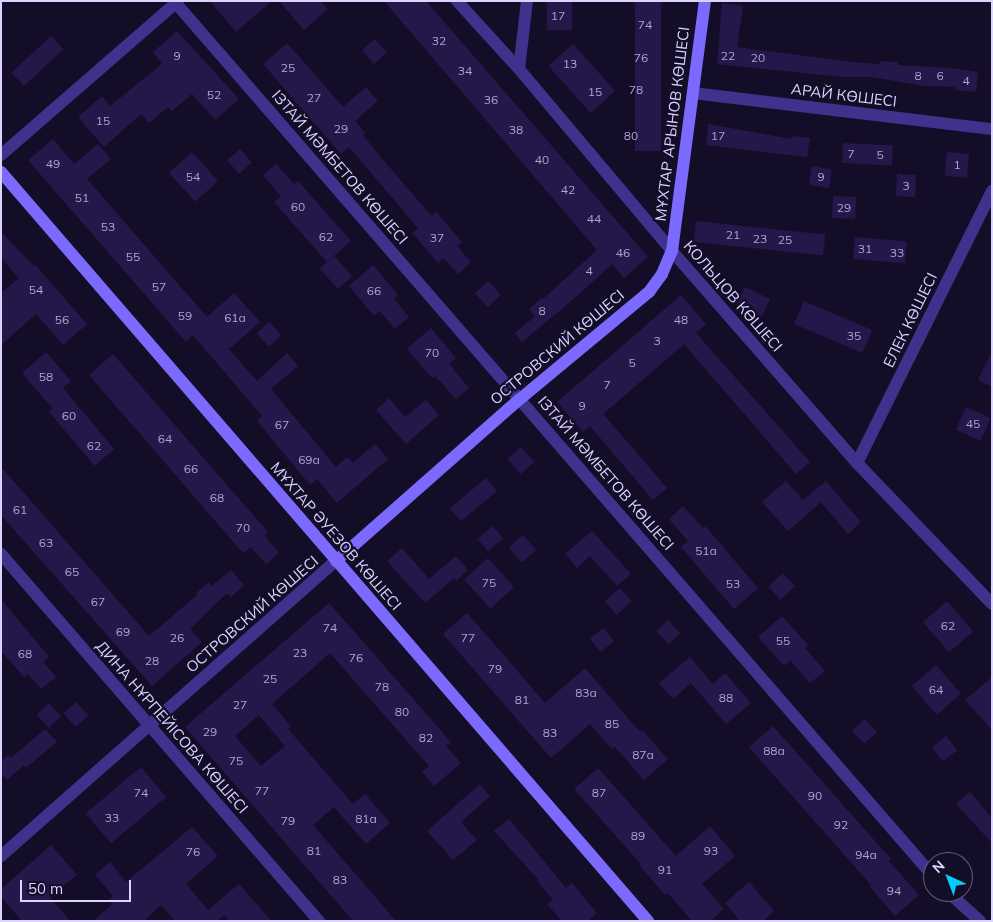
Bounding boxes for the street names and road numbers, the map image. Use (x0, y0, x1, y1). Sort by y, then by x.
street label: МҰХТАР АРЫНОВ КӨШЕСІ (651, 26, 693, 222)
street label: АРАЙ КӨШЕСІ (790, 80, 898, 110)
street label: ІЗТАЙ МӘМБЕТОВ КӨШЕСІ (268, 86, 412, 248)
street label: КОЛЬЦОВ КӨШЕСІ (680, 237, 786, 355)
street label: ЕЛЕК КӨШЕСІ (879, 270, 941, 370)
street label: ОСТРОВСКИЙ КӨШЕСІ (486, 286, 628, 408)
street label: ІЗТАЙ МӘМБЕТОВ КӨШЕСІ (534, 392, 678, 554)
street label: МҰХТАР ӘУЕЗОВ КӨШЕСІ (267, 458, 405, 614)
street label: ОСТРОВСКИЙ КӨШЕСІ (182, 552, 322, 676)
street label: ДИНА НҰРПЕЙІСОВА КӨШЕСІ (92, 637, 252, 817)

